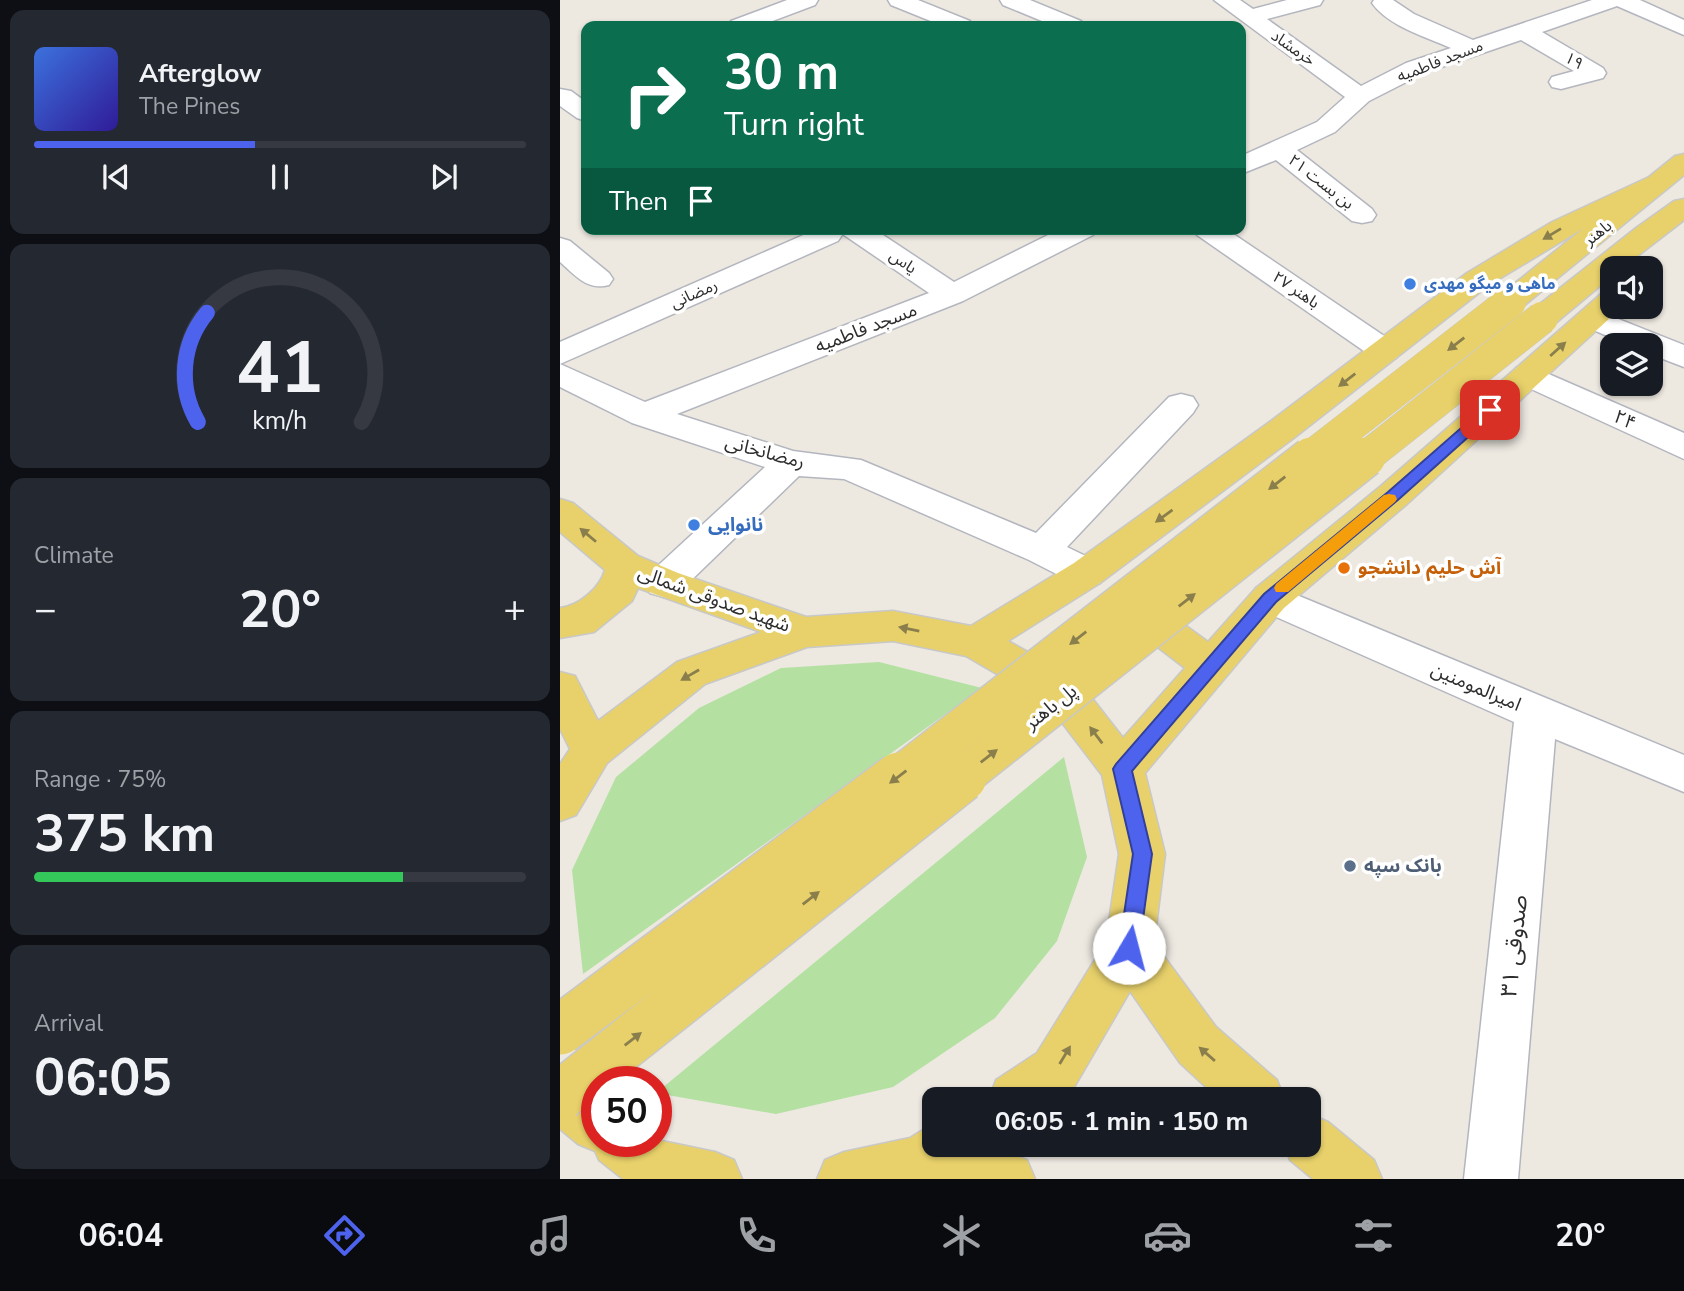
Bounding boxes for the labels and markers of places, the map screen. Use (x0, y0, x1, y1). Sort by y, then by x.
place label: ماهی و میگو مهدی (1424, 273, 1555, 295)
marker: ماهی و میگو مهدی (1402, 276, 1418, 292)
pin (1460, 380, 1520, 440)
place label: نانوایی (708, 512, 763, 538)
marker: نانوایی (686, 517, 702, 533)
place label: آش حلیم دانشجو (1358, 555, 1502, 582)
marker: آش حلیم دانشجو (1336, 560, 1352, 576)
place label: بانک سپه (1364, 853, 1442, 879)
marker: بانک سپه (1342, 858, 1358, 874)

